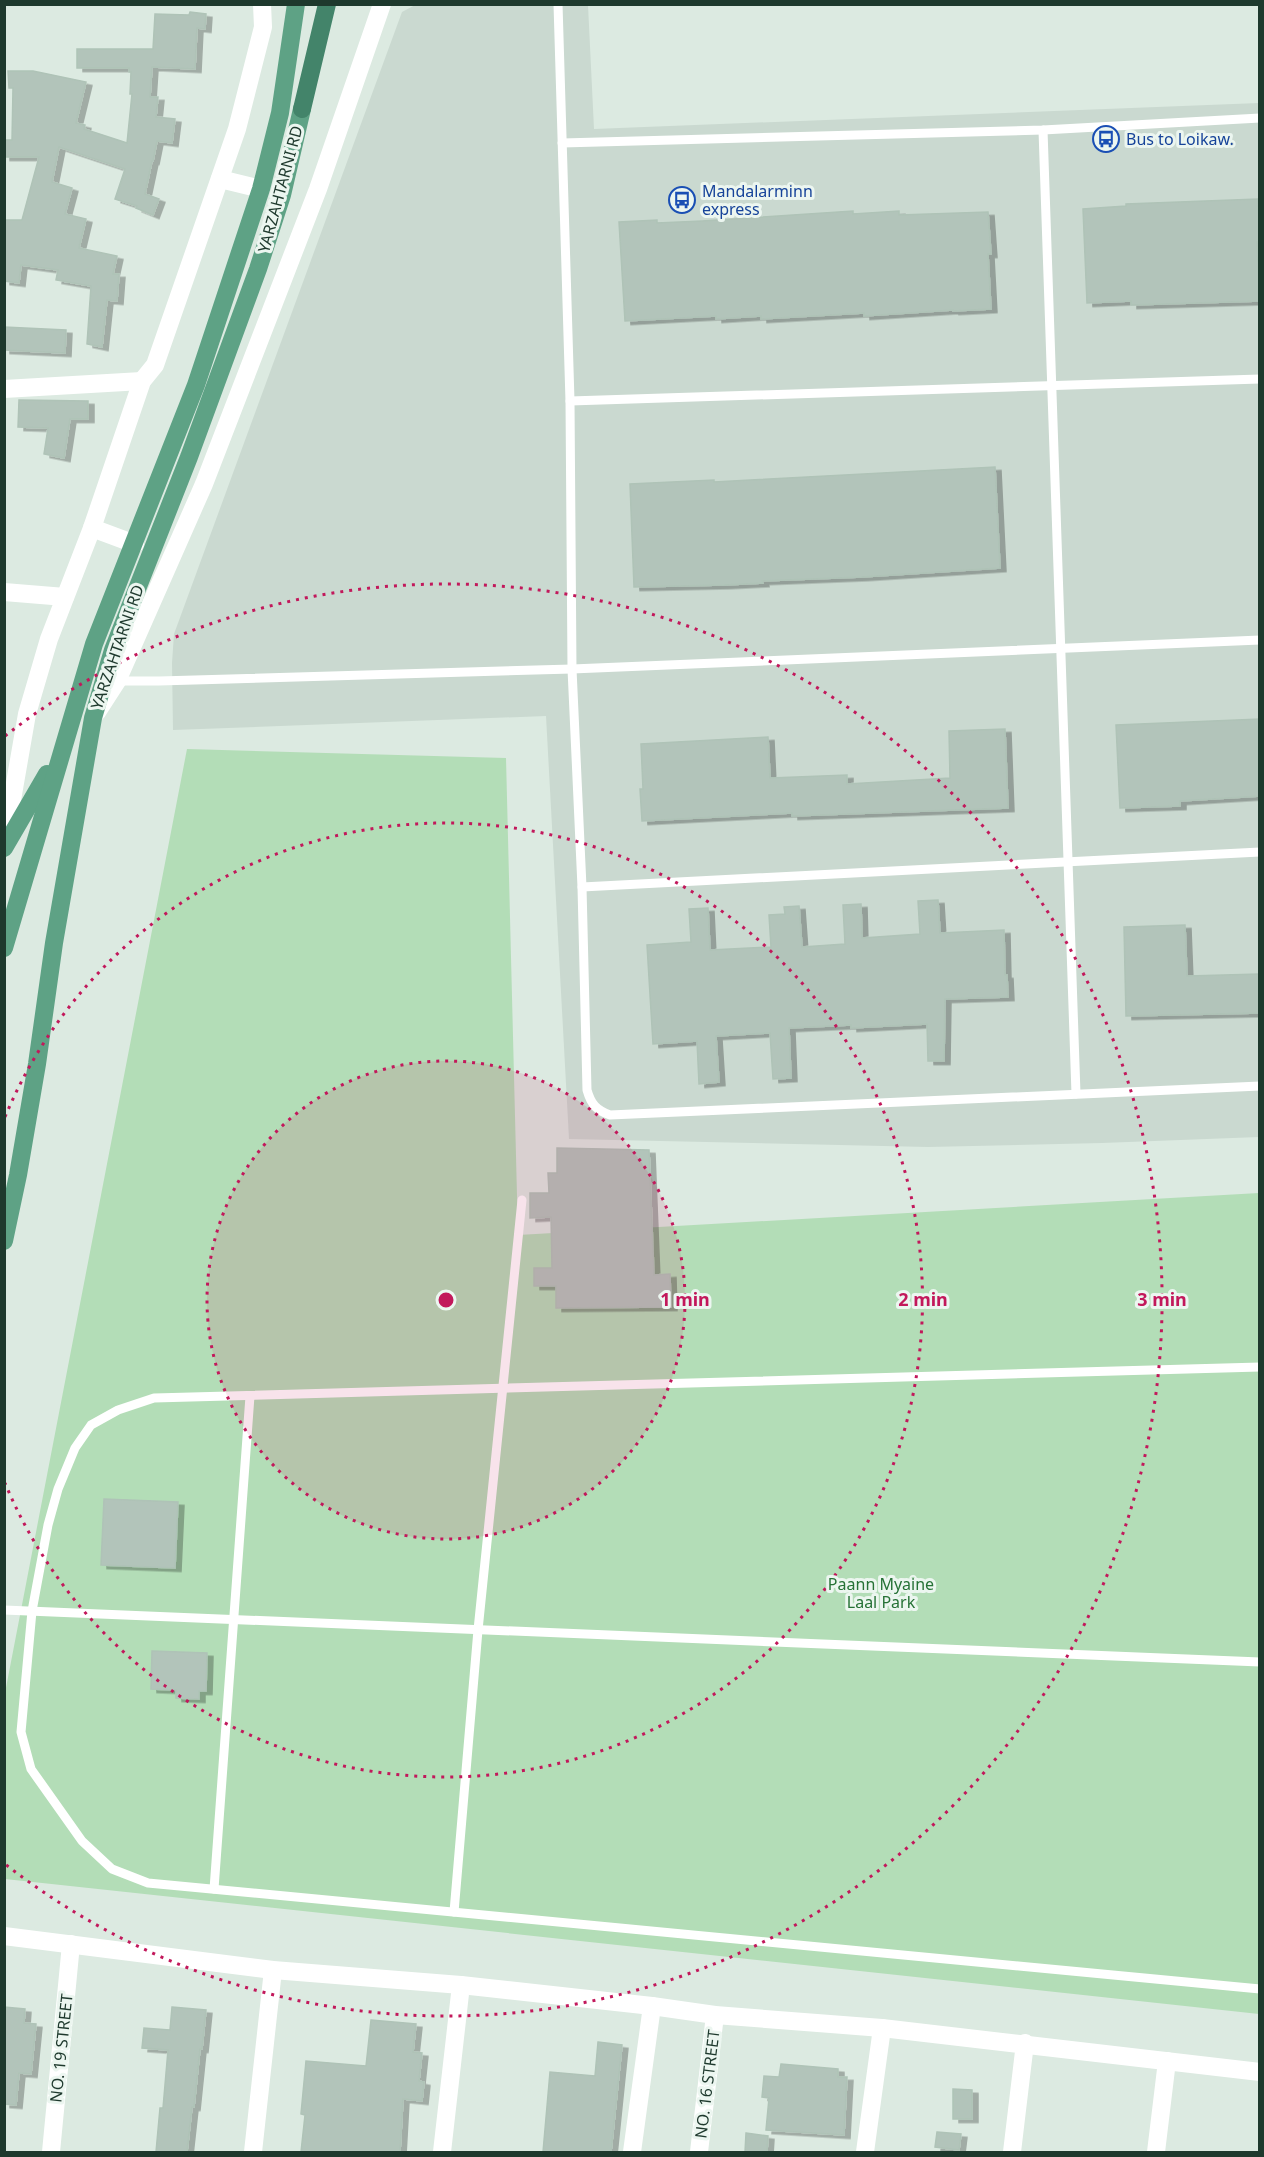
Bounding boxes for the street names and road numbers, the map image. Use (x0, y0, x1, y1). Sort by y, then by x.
street label: YARZAHTARNI RD (252, 123, 308, 255)
street label: YARZAHTARNI RD (85, 582, 149, 712)
street label: NO. 19 STREET (44, 1992, 78, 2103)
street label: NO. 16 STREET (689, 2028, 725, 2140)

